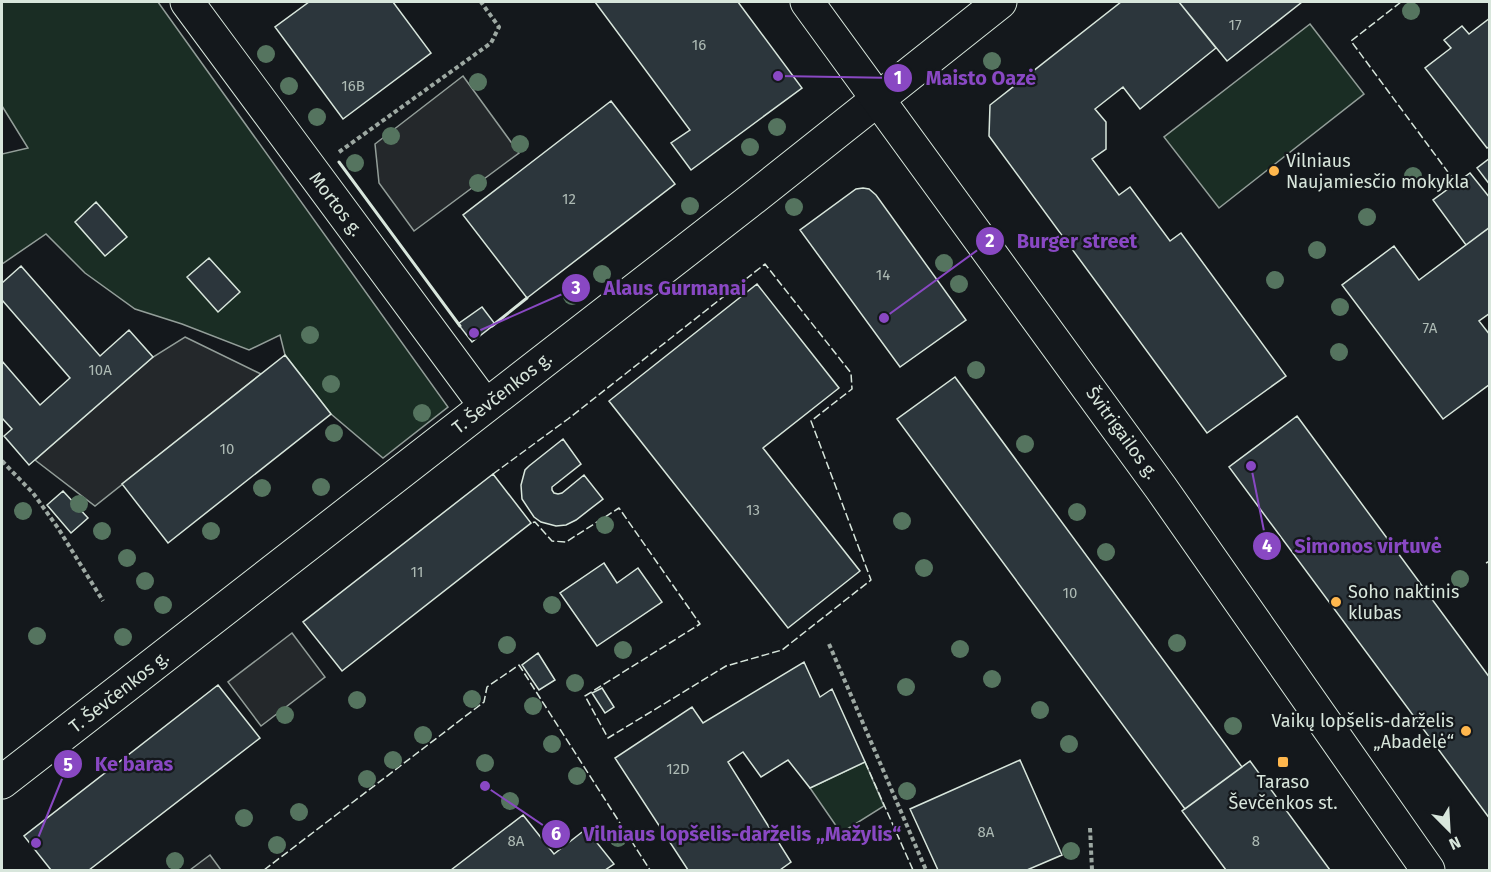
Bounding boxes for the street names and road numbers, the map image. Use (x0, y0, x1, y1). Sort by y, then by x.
street label: Mortos g. (305, 167, 367, 241)
street label: T. Ševčenkos g. (448, 347, 556, 439)
street label: Švitrigailos g. (1081, 383, 1163, 483)
street label: T. Ševčenkos g. (65, 646, 173, 738)

